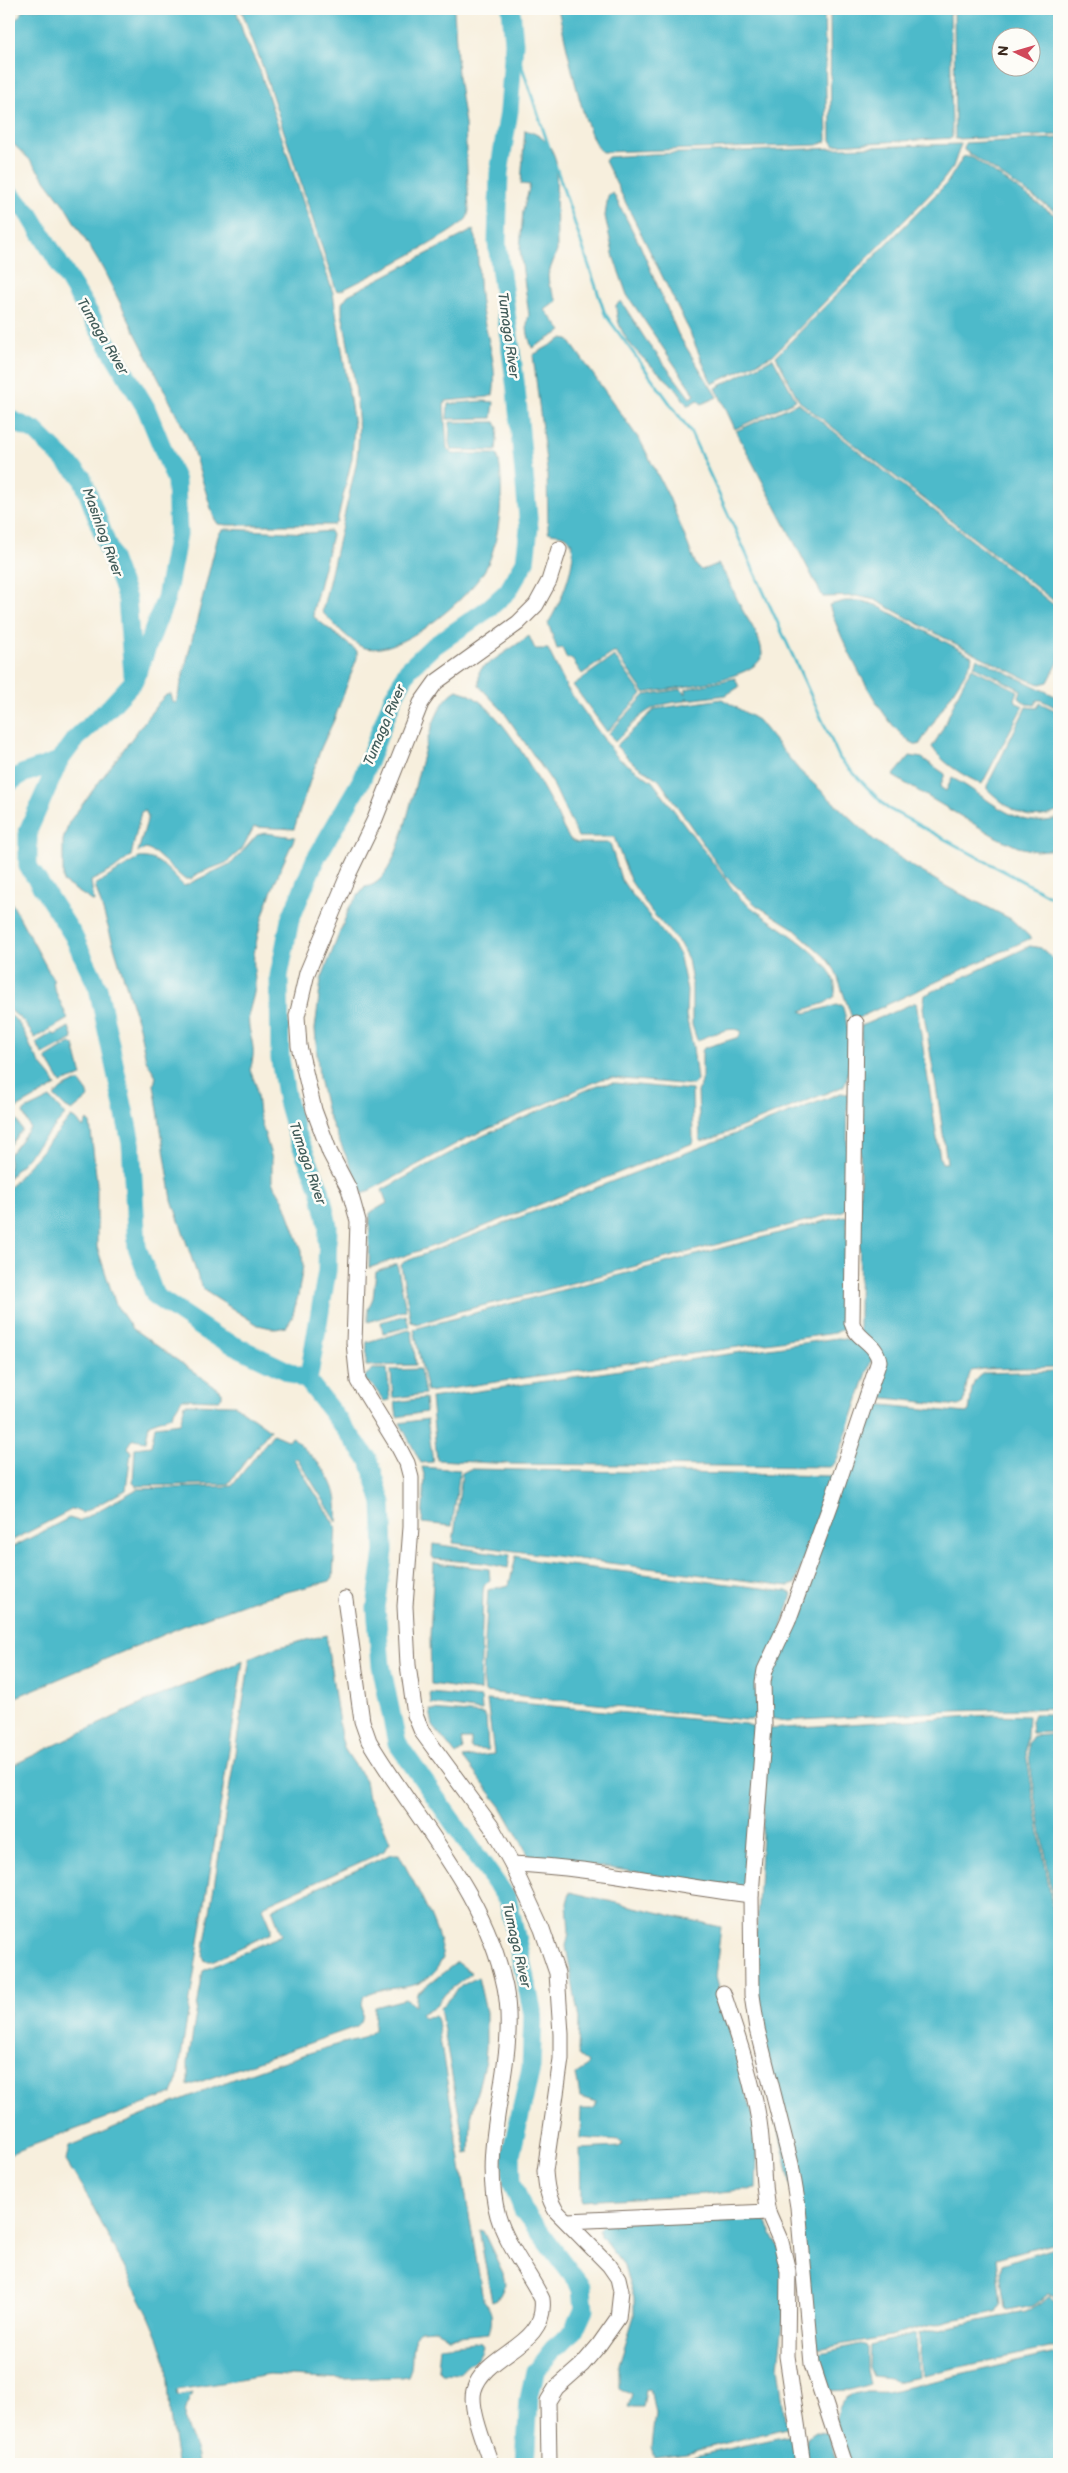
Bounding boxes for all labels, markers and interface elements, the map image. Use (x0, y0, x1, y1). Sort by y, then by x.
north arrow (990, 28, 1040, 78)
text: N (995, 45, 1012, 57)
water label: Tumaga River (494, 291, 523, 380)
water label: Tumaga River (73, 295, 133, 378)
water label: Masinlog River (79, 485, 127, 580)
water label: Tumaga River (360, 681, 409, 768)
water label: Tumaga River (285, 1120, 330, 1208)
water label: Tumaga River (499, 1901, 535, 1990)

